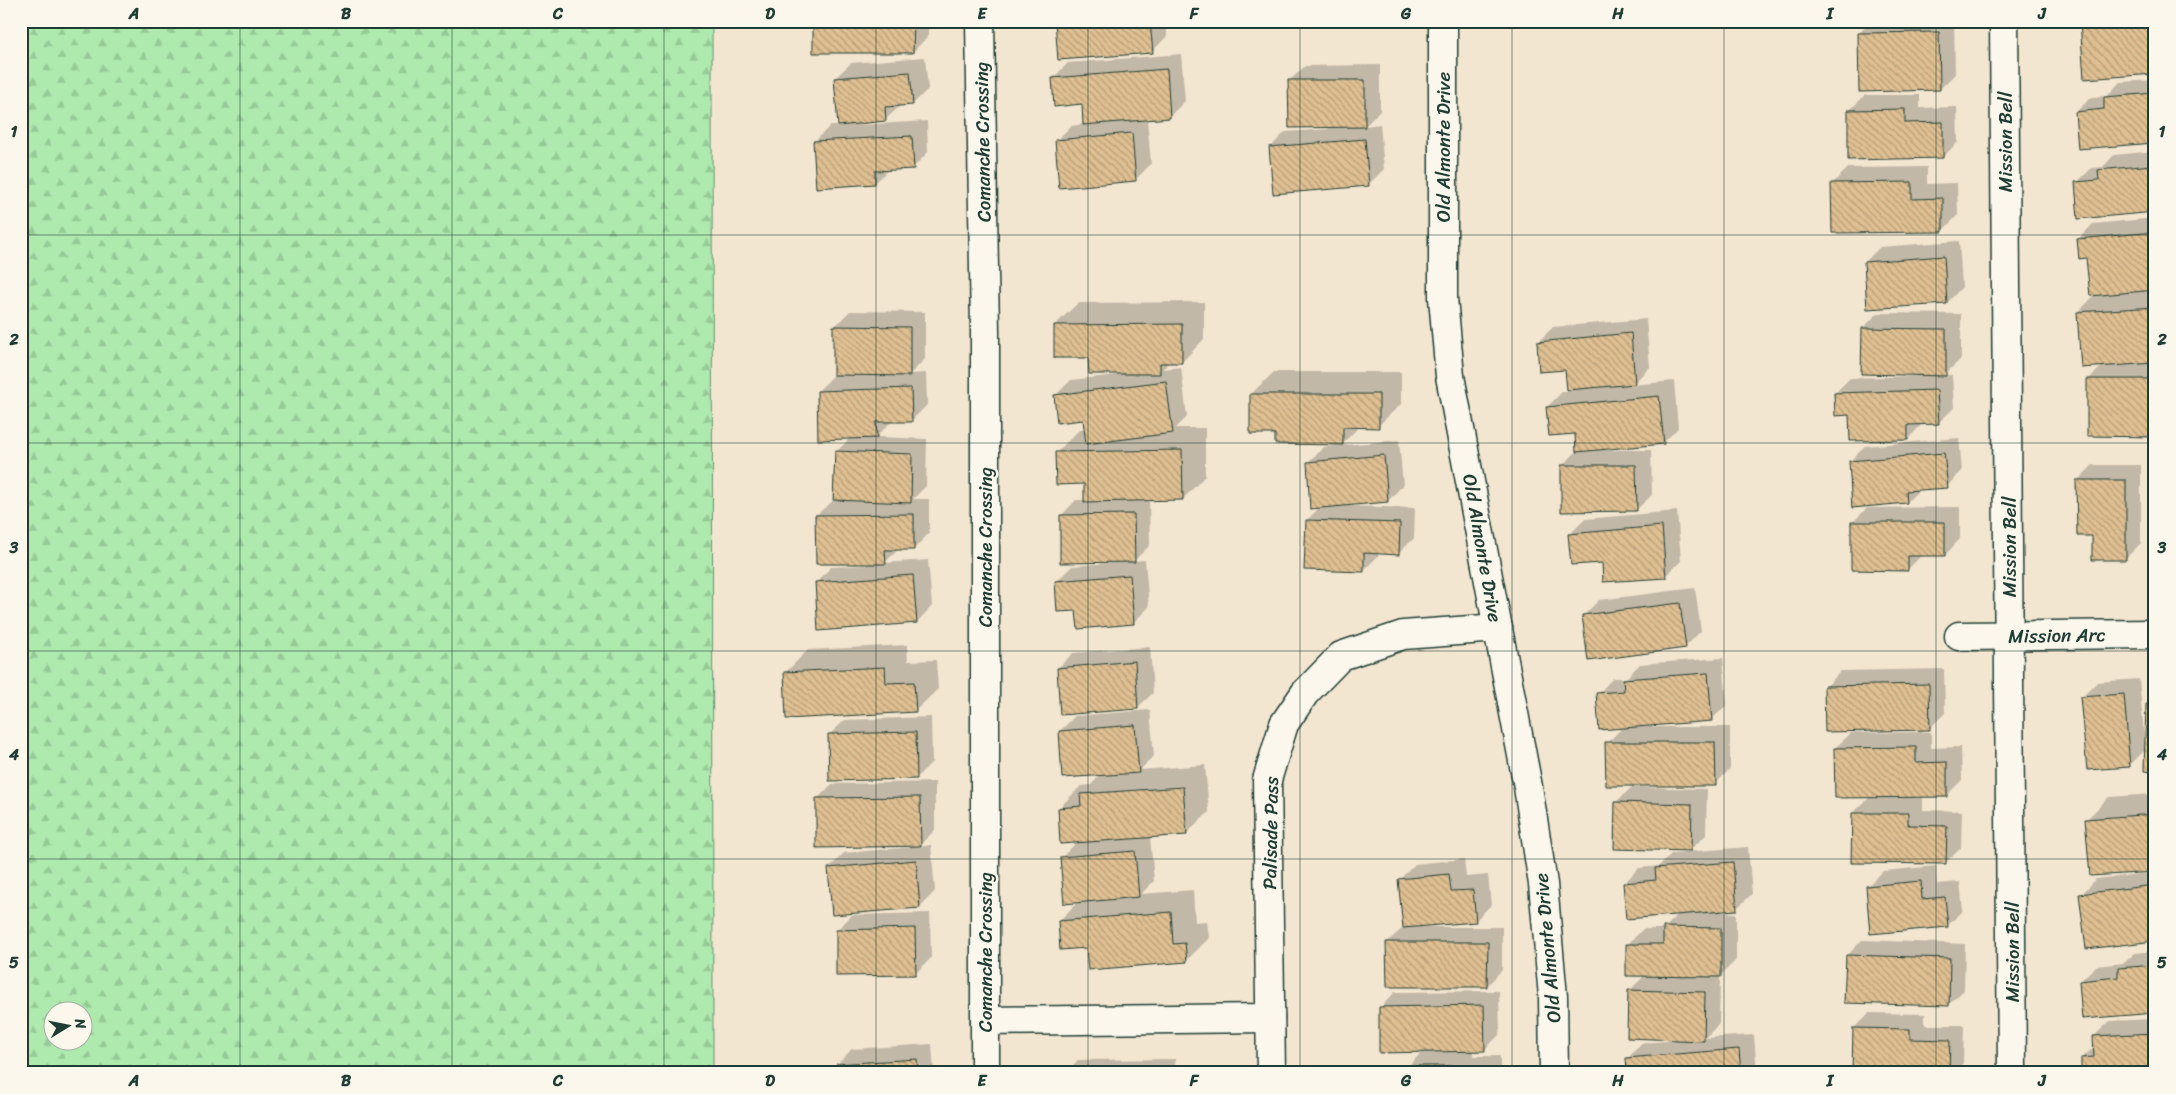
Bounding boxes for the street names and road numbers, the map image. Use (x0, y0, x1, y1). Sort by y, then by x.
street label: Comanche Crossing (965, 62, 1000, 222)
street label: Old Almonte Drive (1427, 72, 1460, 222)
street label: Mission Bell (1989, 91, 2022, 192)
street label: Comanche Crossing (969, 467, 1002, 627)
street label: Old Almonte Drive (1453, 471, 1512, 625)
street label: Mission Bell (1993, 496, 2026, 597)
street label: Mission Arc (2008, 618, 2106, 653)
street label: Palisade Pass (1253, 776, 1288, 890)
street label: Old Almonte Drive (1524, 871, 1570, 1024)
street label: Comanche Crossing (969, 872, 1002, 1032)
street label: Mission Bell (1996, 901, 2029, 1002)

